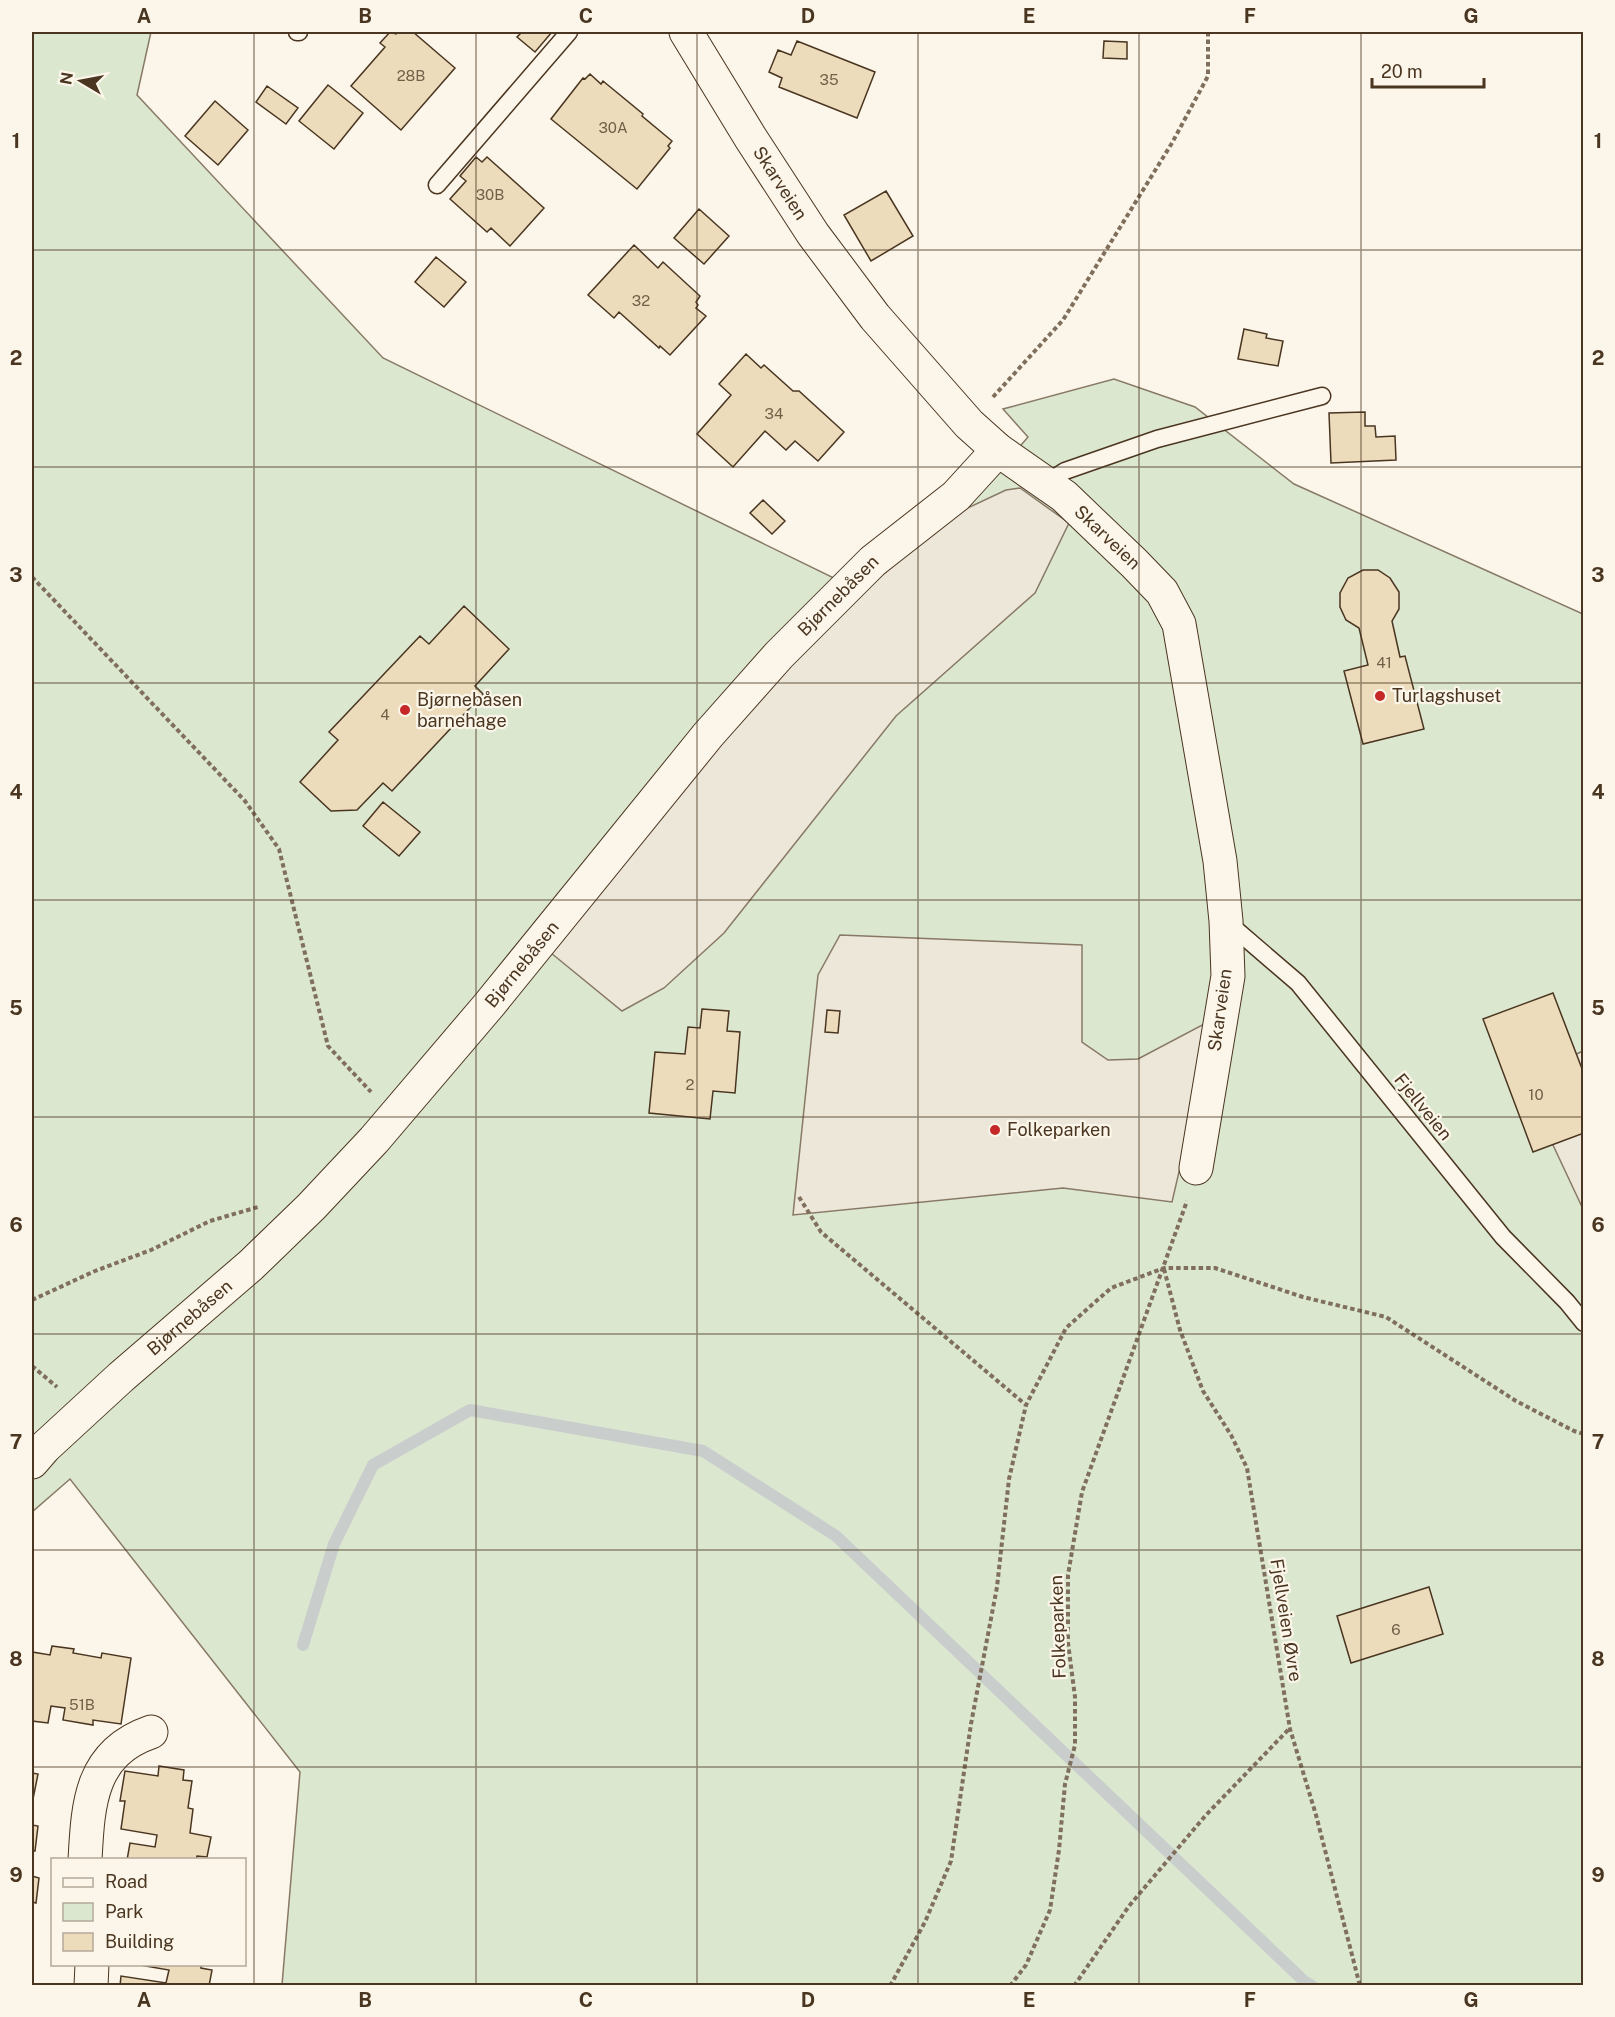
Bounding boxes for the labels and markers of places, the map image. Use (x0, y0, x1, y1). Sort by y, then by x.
place label: Turlagshuset (1392, 685, 1501, 706)
place label: Bjørnebåsen barnehage (417, 689, 522, 731)
marker: Turlagshuset (1373, 689, 1387, 703)
marker: Bjørnebåsen barnehage (398, 703, 412, 717)
place label: Folkeparken (1007, 1119, 1111, 1140)
marker: Folkeparken (988, 1123, 1002, 1137)

